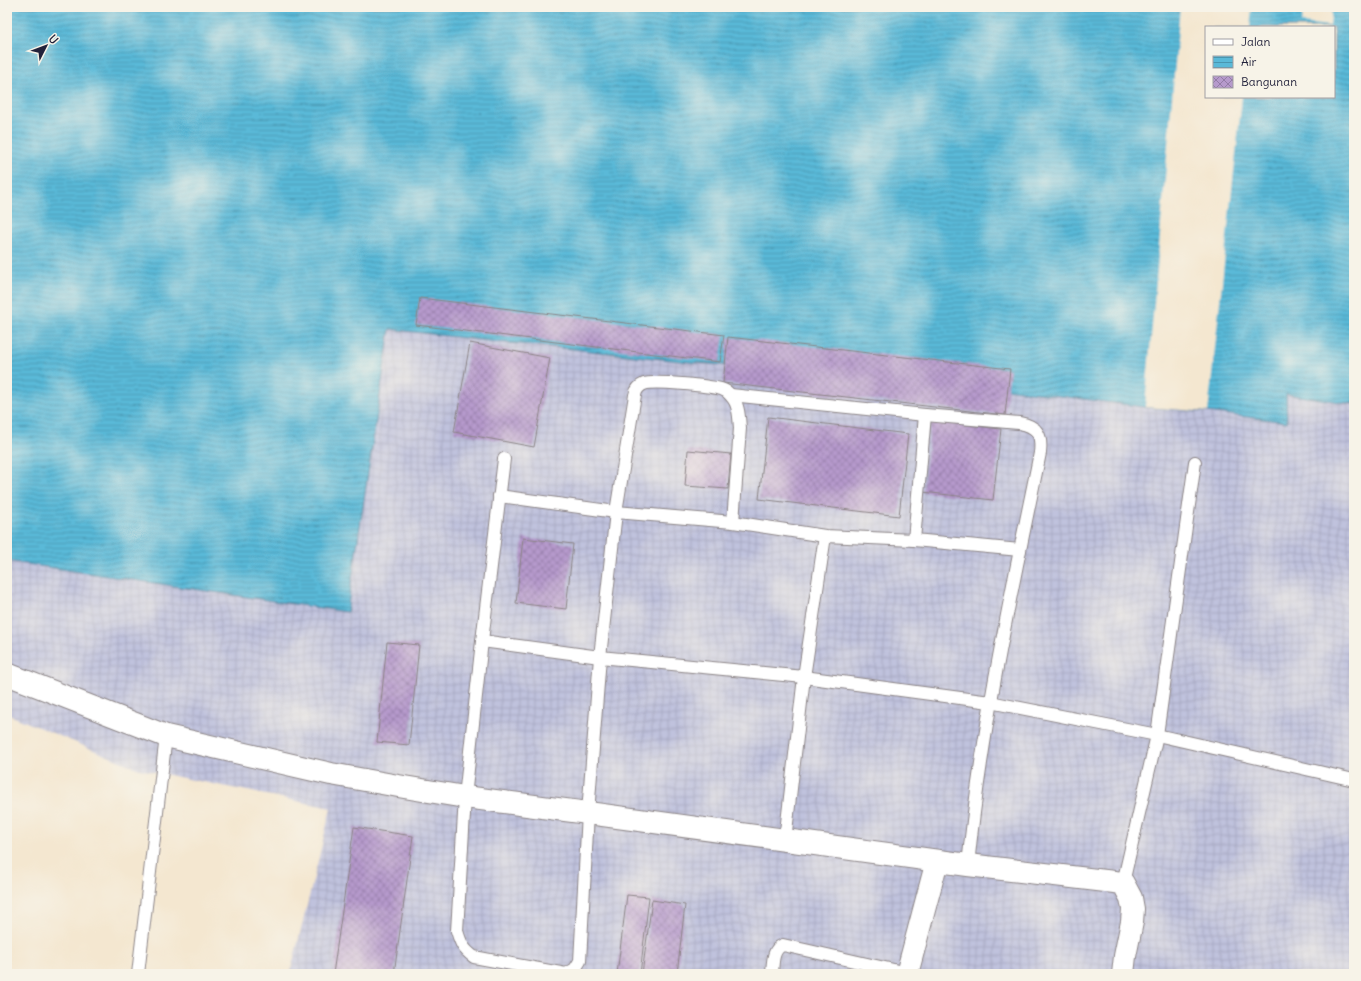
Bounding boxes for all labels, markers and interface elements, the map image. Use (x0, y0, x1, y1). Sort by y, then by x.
north arrow (26, 26, 66, 66)
legend (1205, 26, 1335, 98)
text: U (46, 32, 61, 47)
text: Jalan (1241, 34, 1270, 49)
text: Air (1241, 54, 1256, 69)
text: Bangunan (1241, 74, 1297, 89)

